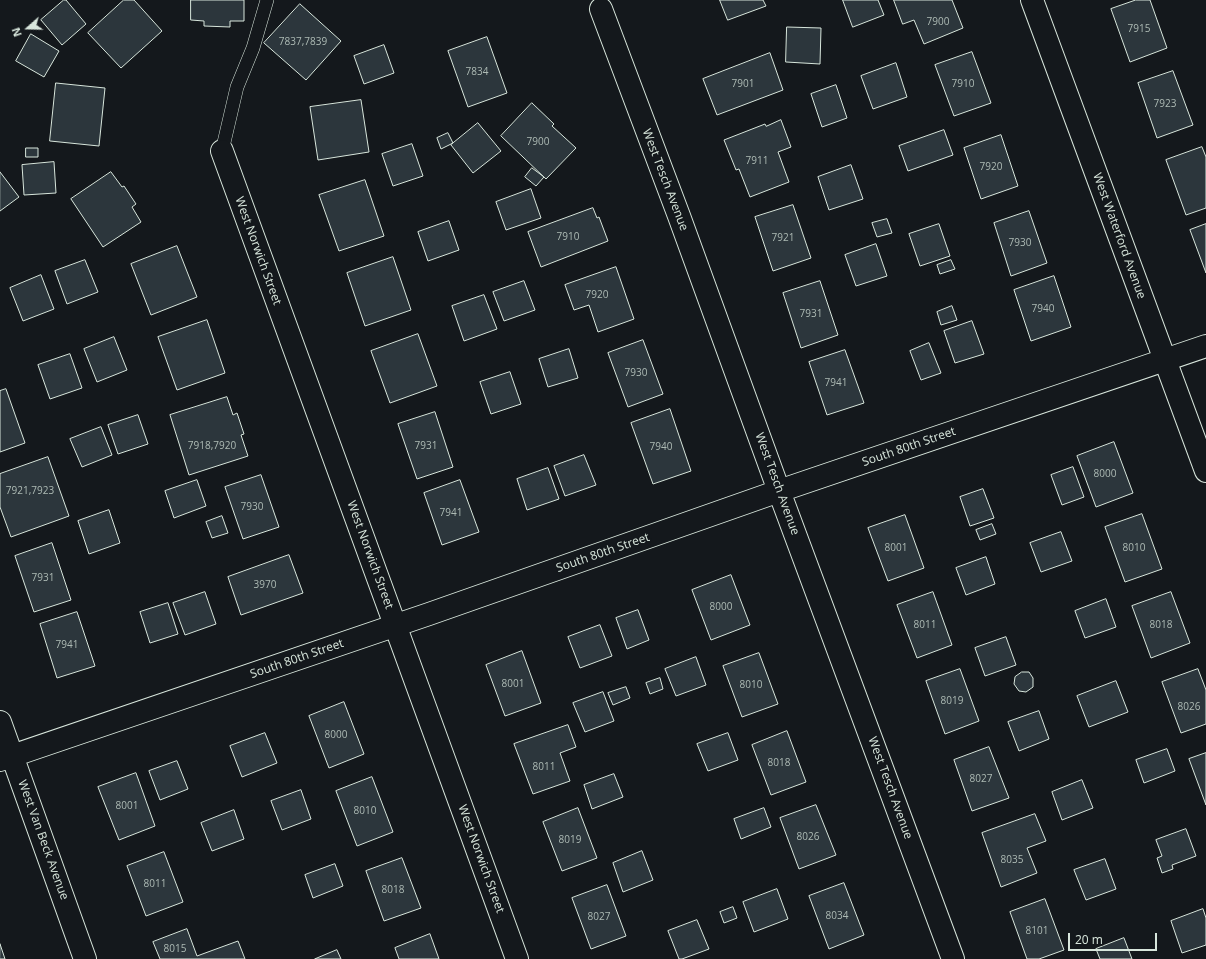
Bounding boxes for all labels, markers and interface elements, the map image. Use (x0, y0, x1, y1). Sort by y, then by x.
north arrow (8, 8, 48, 48)
house number: 7900 (927, 16, 949, 28)
house number: 7915 (1128, 23, 1150, 35)
text: N (8, 26, 25, 39)
house number: 7837,7839 (279, 36, 327, 48)
house number: 7834 (466, 66, 488, 78)
house number: 7901 (732, 78, 754, 90)
house number: 7910 (952, 78, 974, 90)
house number: 7923 (1154, 98, 1176, 110)
street label: West Tesch Avenue (639, 127, 691, 233)
house number: 7900 (527, 136, 549, 148)
house number: 7911 (746, 155, 768, 167)
house number: 7920 (980, 161, 1002, 173)
street label: West Waterford Avenue (1089, 171, 1149, 301)
street label: West Norwich Street (232, 195, 284, 307)
house number: 7910 (557, 231, 579, 243)
house number: 7921 (772, 232, 794, 244)
house number: 7930 (1009, 237, 1031, 249)
house number: 7920 (586, 289, 608, 301)
house number: 7940 (1032, 303, 1054, 315)
house number: 7931 (800, 308, 822, 320)
house number: 7930 (625, 367, 647, 379)
house number: 7941 (825, 377, 847, 389)
street label: South 80th Street (860, 424, 958, 470)
street label: West Tesch Avenue (752, 431, 802, 537)
house number: 7918,7920 (188, 440, 236, 452)
house number: 7931 (415, 440, 437, 452)
house number: 7940 (650, 441, 672, 453)
house number: 8000 (1094, 468, 1116, 480)
house number: 7921,7923 (6, 485, 54, 497)
street label: West Norwich Street (344, 499, 396, 611)
house number: 7930 (241, 501, 263, 513)
house number: 7941 (440, 507, 462, 519)
street label: South 80th Street (554, 530, 652, 576)
house number: 8001 (885, 542, 907, 554)
house number: 8010 (1123, 542, 1145, 554)
house number: 7931 (32, 572, 54, 584)
house number: 3970 (254, 579, 276, 591)
house number: 8000 (710, 601, 732, 613)
house number: 8011 (914, 619, 936, 631)
house number: 8018 (1150, 619, 1172, 631)
street label: South 80th Street (248, 636, 346, 682)
house number: 7941 (56, 639, 78, 651)
house number: 8001 (502, 678, 524, 690)
house number: 8010 (740, 679, 762, 691)
house number: 8019 (941, 695, 963, 707)
house number: 8026 (1178, 701, 1200, 713)
house number: 8000 (325, 729, 347, 741)
street label: West Tesch Avenue (865, 735, 915, 841)
house number: 8018 (768, 757, 790, 769)
house number: 8011 (533, 761, 555, 773)
house number: 8027 (970, 773, 992, 785)
street label: West Van Beck Avenue (15, 778, 71, 902)
house number: 8001 (116, 800, 138, 812)
street label: West Norwich Street (455, 803, 507, 915)
house number: 8010 (354, 805, 376, 817)
house number: 8026 (797, 831, 819, 843)
house number: 8019 (559, 834, 581, 846)
house number: 8035 (1001, 854, 1023, 866)
house number: 8011 (144, 878, 166, 890)
house number: 8018 (382, 884, 404, 896)
house number: 8034 (826, 910, 848, 922)
house number: 8027 (588, 911, 610, 923)
house number: 8101 (1026, 925, 1048, 937)
scale bar (1070, 925, 1159, 951)
text: 20 m (1075, 931, 1103, 948)
house number: 8015 (164, 943, 186, 955)

